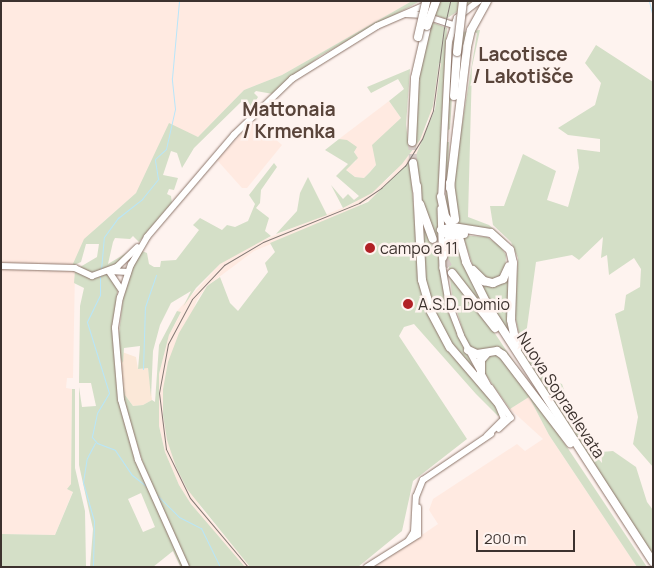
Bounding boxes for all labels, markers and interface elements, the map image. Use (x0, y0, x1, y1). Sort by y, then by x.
district label: Lacotisce / Lakotišče (473, 44, 573, 88)
district label: Mattonaia / Krmenka (242, 99, 336, 143)
place label: campo a 11 (380, 238, 458, 258)
marker: campo a 11 (364, 242, 376, 254)
place label: A.S.D. Domio (418, 294, 510, 314)
marker: A.S.D. Domio (402, 298, 414, 310)
street label: Nuova Sopraelevata (513, 328, 609, 462)
scale bar (479, 520, 578, 552)
text: 200 m (484, 528, 527, 549)

